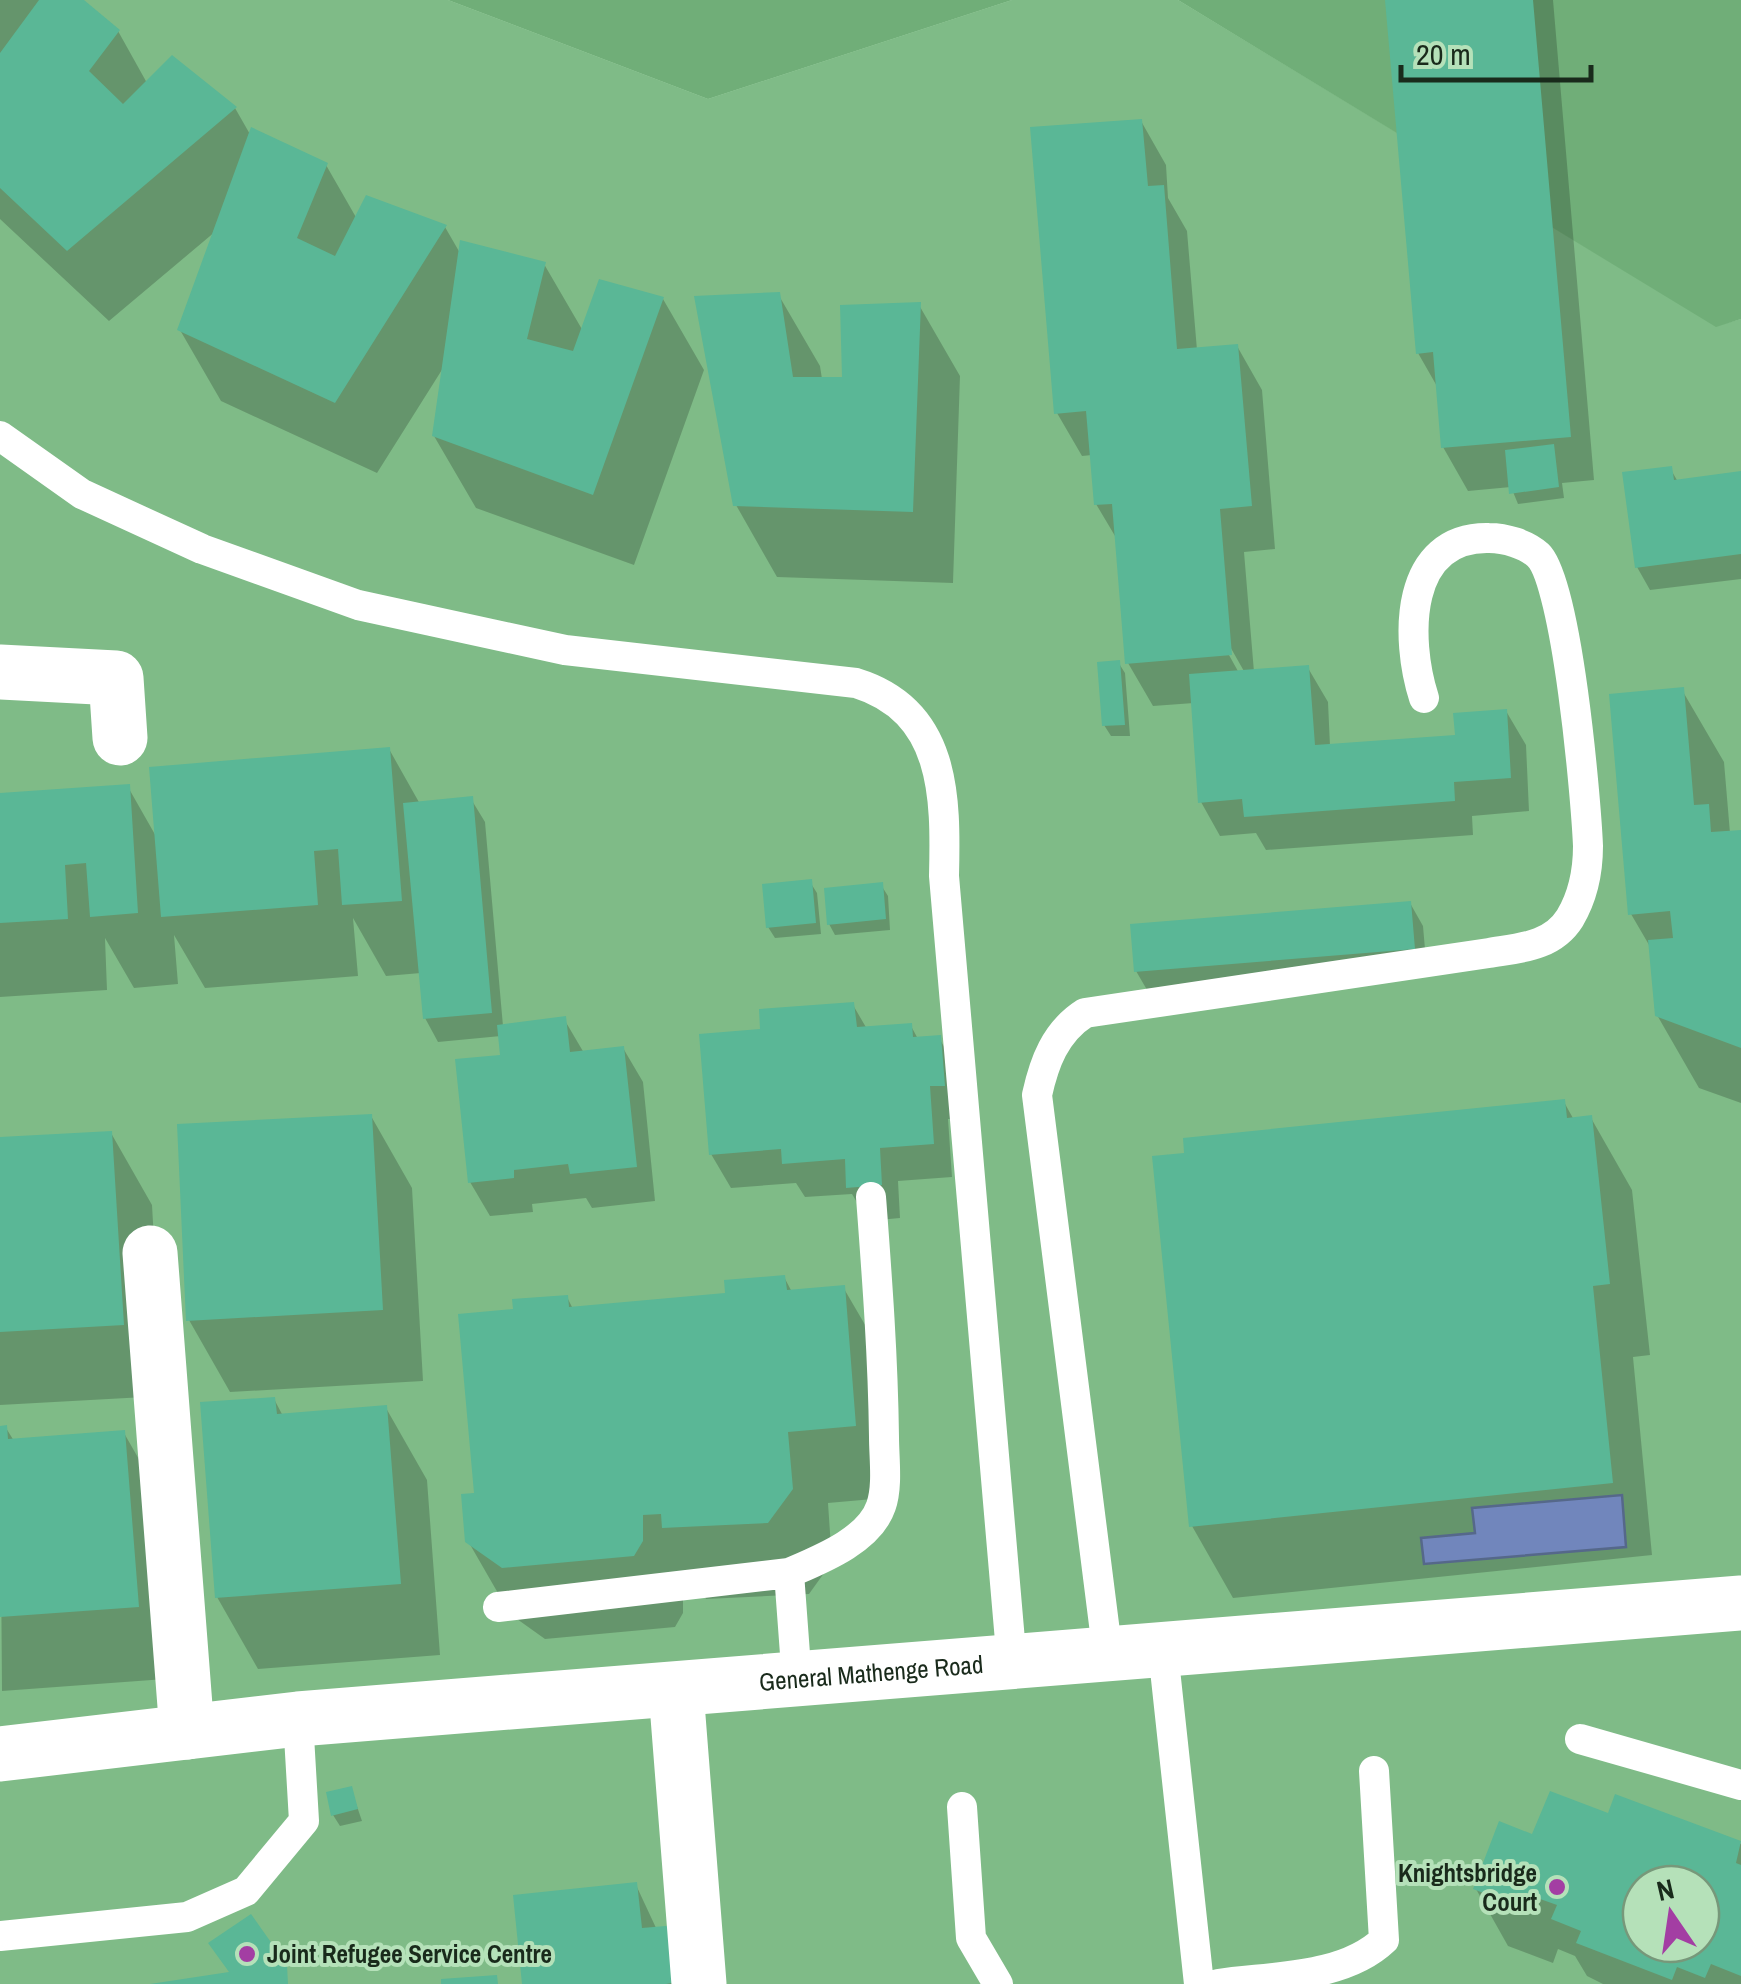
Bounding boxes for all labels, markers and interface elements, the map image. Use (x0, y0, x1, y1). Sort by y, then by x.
scale bar (1401, 20, 1591, 82)
text: 20 m (1416, 34, 1471, 74)
street label: General Mathenge Road (758, 1647, 984, 1699)
place label: Knightsbridge Court (1398, 1856, 1537, 1919)
north arrow (1621, 1864, 1721, 1964)
text: N (1653, 1869, 1678, 1910)
marker: Knightsbridge Court (1546, 1876, 1568, 1898)
place label: Joint Refugee Service Centre (267, 1937, 552, 1971)
marker: Joint Refugee Service Centre (236, 1943, 258, 1965)

